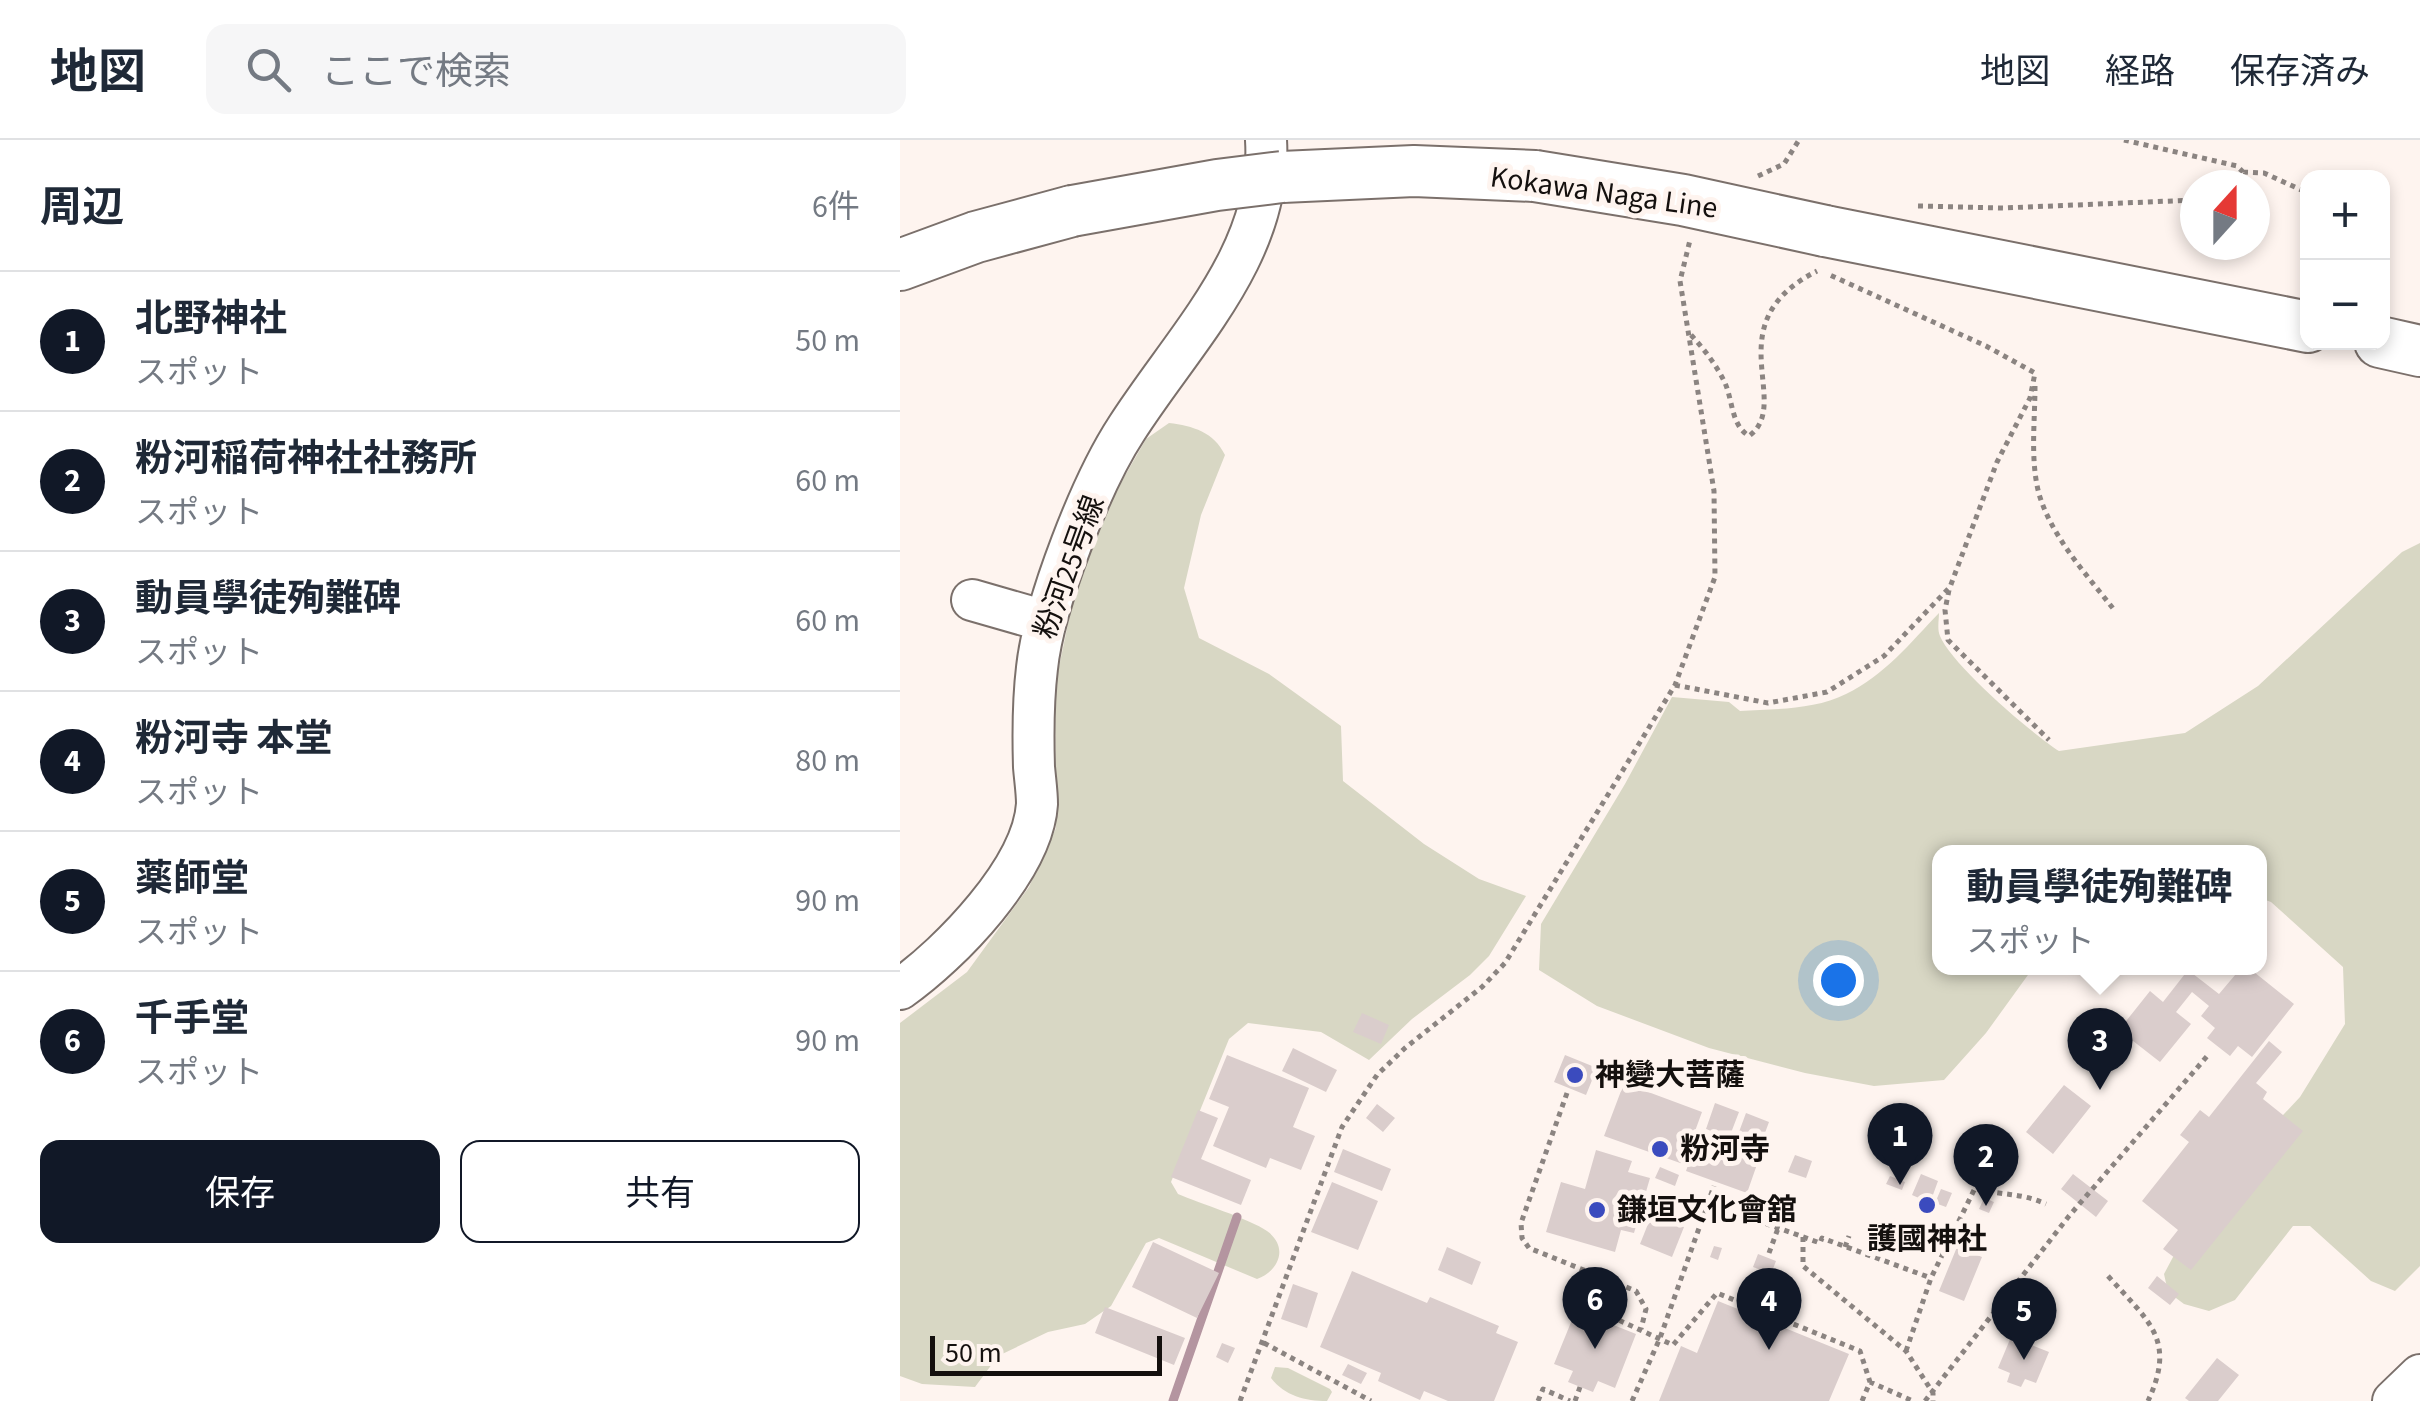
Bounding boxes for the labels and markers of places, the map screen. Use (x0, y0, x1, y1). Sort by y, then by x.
pin: 3 (2068, 1008, 2132, 1090)
place label: 神變大菩薩 (1595, 1054, 1745, 1097)
marker: 神變大菩薩 (1564, 1064, 1586, 1086)
pin: 1 (1868, 1102, 1932, 1185)
pin: 2 (1954, 1124, 2018, 1206)
place label: 粉河寺 (1680, 1128, 1770, 1171)
marker: 粉河寺 (1649, 1138, 1671, 1160)
place label: 鎌垣文化會舘 (1617, 1189, 1797, 1232)
marker: 護國神社 (1916, 1194, 1938, 1216)
marker: 鎌垣文化會舘 (1586, 1199, 1608, 1221)
place label: 護國神社 (1867, 1218, 1987, 1261)
pin: 6 (1562, 1266, 1628, 1349)
pin: 4 (1736, 1268, 1802, 1350)
pin: 5 (1992, 1278, 2056, 1360)

